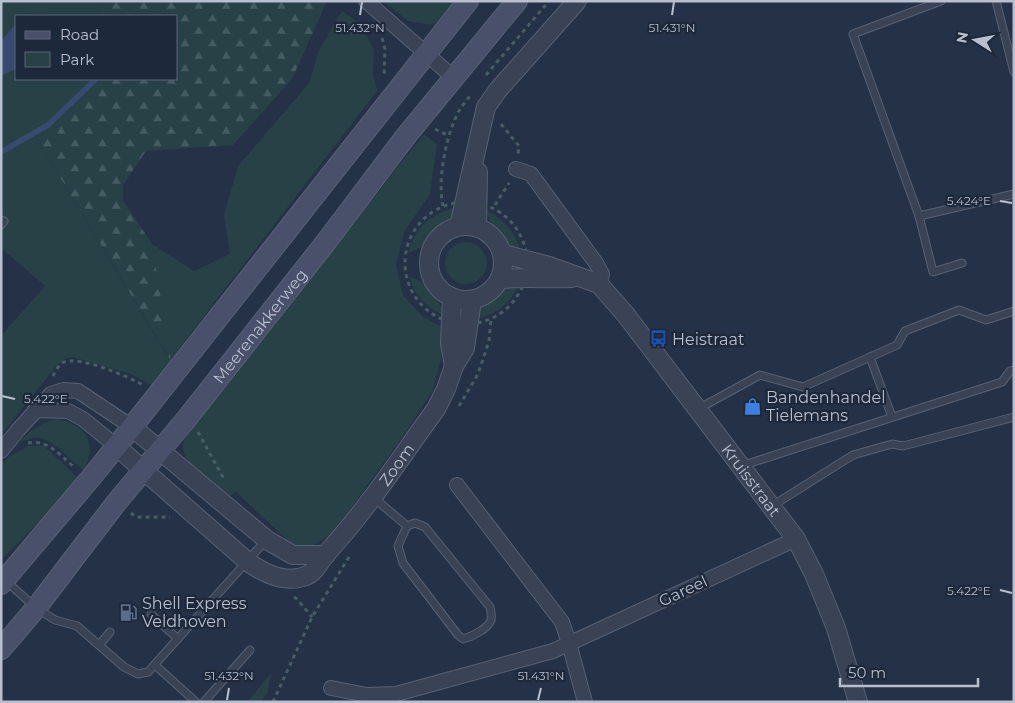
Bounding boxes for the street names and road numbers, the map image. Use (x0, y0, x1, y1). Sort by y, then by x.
street label: Meerenakkerweg (209, 265, 311, 387)
street label: Zoom (375, 440, 418, 489)
street label: Kruisstraat (718, 440, 785, 520)
street label: Gareel (656, 571, 710, 611)

